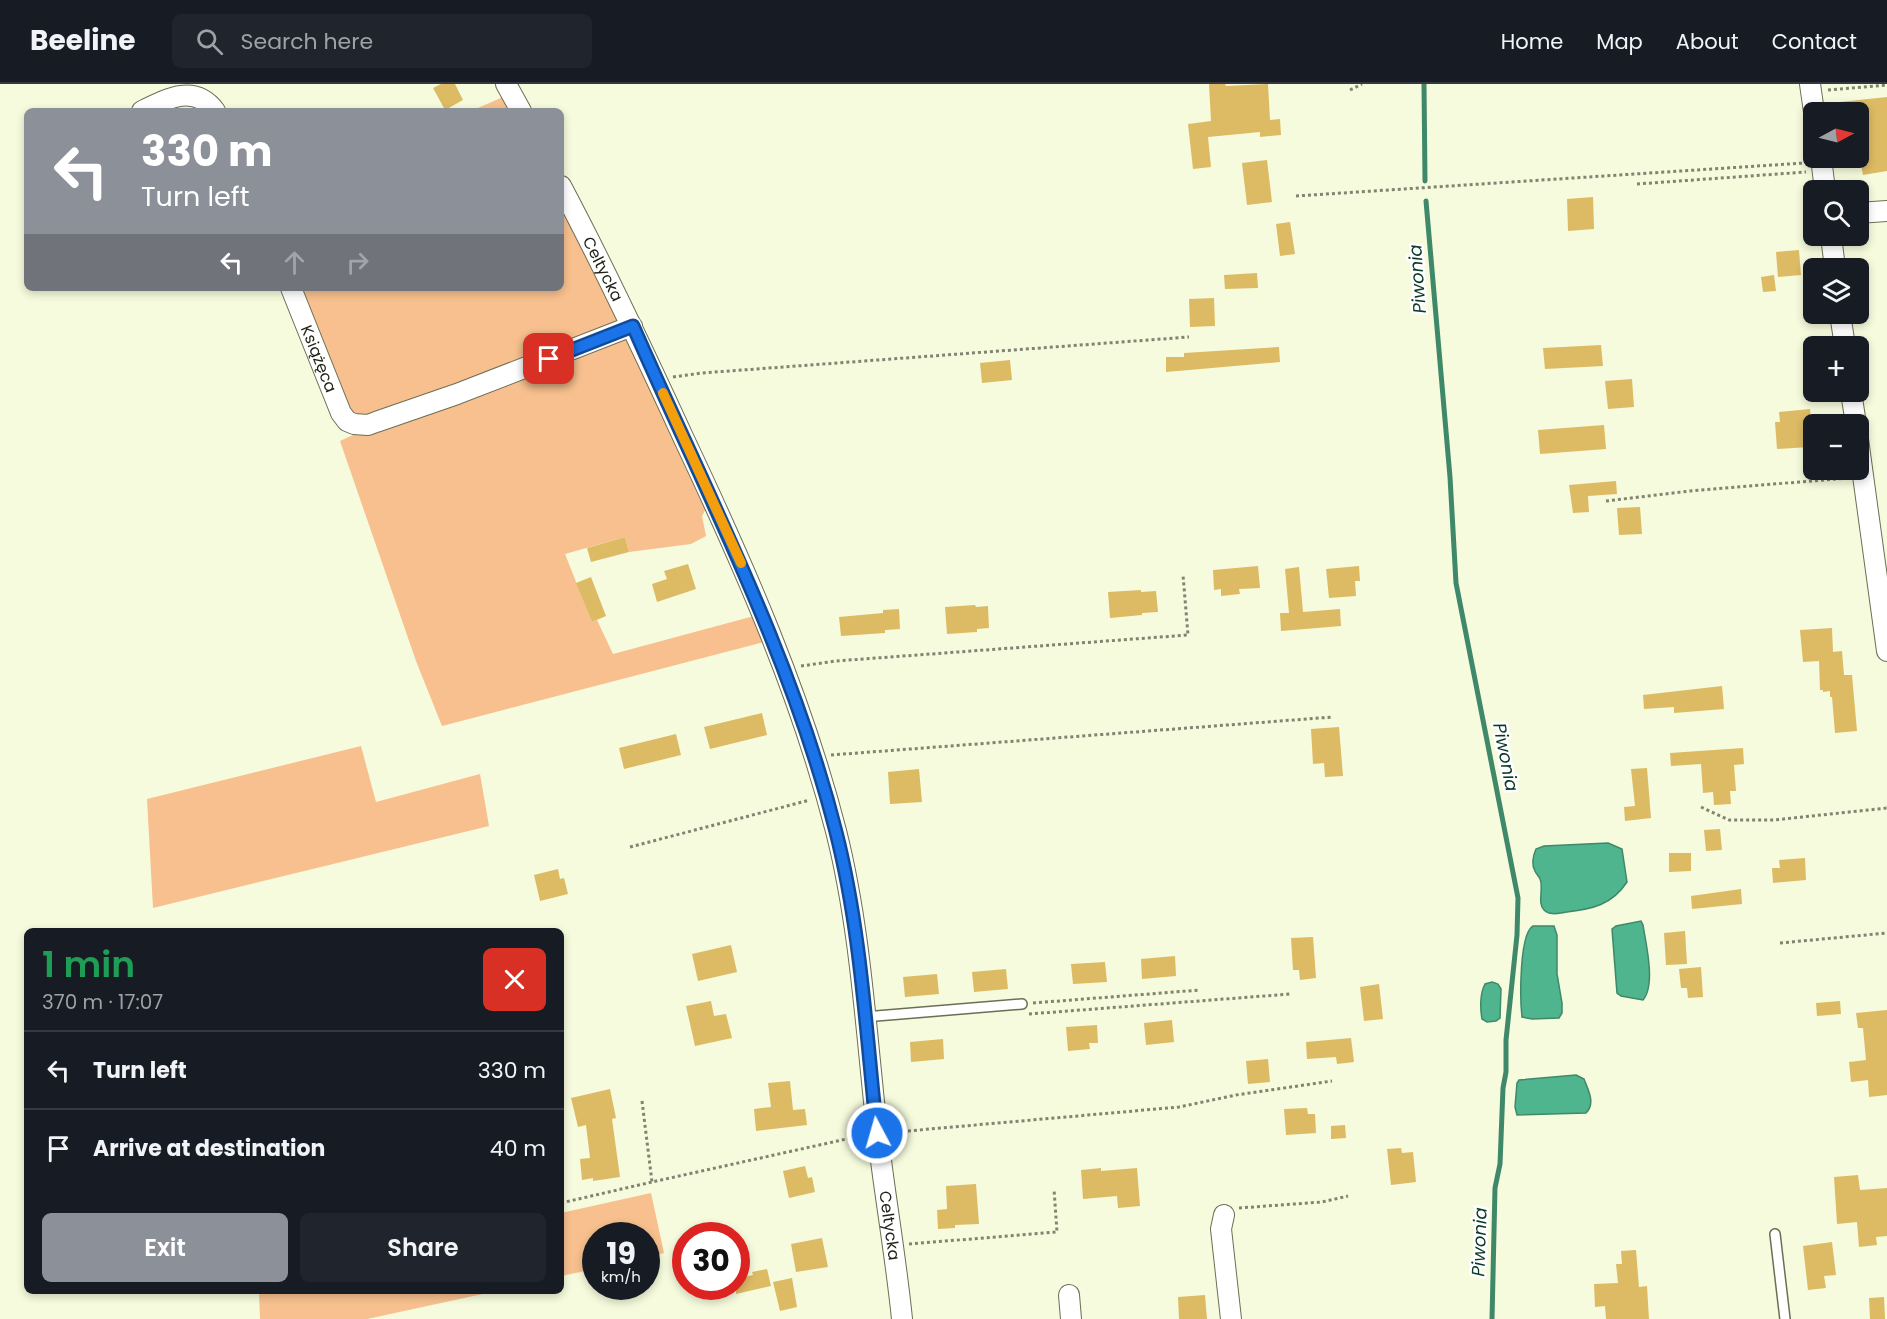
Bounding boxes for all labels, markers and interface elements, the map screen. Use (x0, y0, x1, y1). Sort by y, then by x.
search box (172, 14, 592, 68)
text: Beeline (30, 21, 136, 60)
icon: search (193, 25, 226, 58)
text: Search here (241, 26, 373, 57)
text: Home (1501, 27, 1563, 56)
text: Map (1596, 27, 1643, 56)
text: About (1676, 27, 1739, 56)
text: Contact (1772, 27, 1857, 56)
north arrow (1803, 102, 1869, 168)
map controls (1803, 102, 1869, 480)
text: 330 m (141, 122, 273, 181)
icon: left (42, 132, 120, 210)
text: Turn left (141, 178, 250, 215)
button: search (1803, 180, 1869, 246)
street label: Celtycka (577, 232, 629, 305)
water label: Piwonia (1402, 244, 1432, 314)
icon: left (215, 246, 248, 279)
icon: ahead (278, 246, 311, 279)
icon: right (341, 246, 374, 279)
button: layers (1803, 258, 1869, 324)
street label: Książęca (295, 322, 343, 396)
pin (523, 333, 574, 384)
button: + (1803, 336, 1869, 402)
icon: arrive (532, 342, 565, 375)
button: − (1803, 414, 1869, 480)
water label: Piwonia (1487, 721, 1525, 793)
text: 1 min (42, 939, 135, 990)
button: close (483, 948, 546, 1011)
text: 370 m · 17:07 (42, 988, 163, 1016)
icon: left (42, 1054, 75, 1087)
text: Turn left (93, 1055, 187, 1086)
text: 330 m (478, 1055, 546, 1086)
position arrow (845, 1101, 909, 1165)
icon: arrive (42, 1132, 75, 1165)
text: Arrive at destination (93, 1133, 325, 1164)
text: 40 m (490, 1133, 546, 1164)
street label: Celtycka (874, 1189, 906, 1262)
water label: Piwonia (1465, 1207, 1493, 1277)
button: Exit (42, 1213, 288, 1282)
button: Share (300, 1213, 546, 1282)
speed limit sign: 30 (672, 1222, 750, 1300)
text: 19 (606, 1232, 636, 1275)
text: km/h (601, 1266, 641, 1287)

